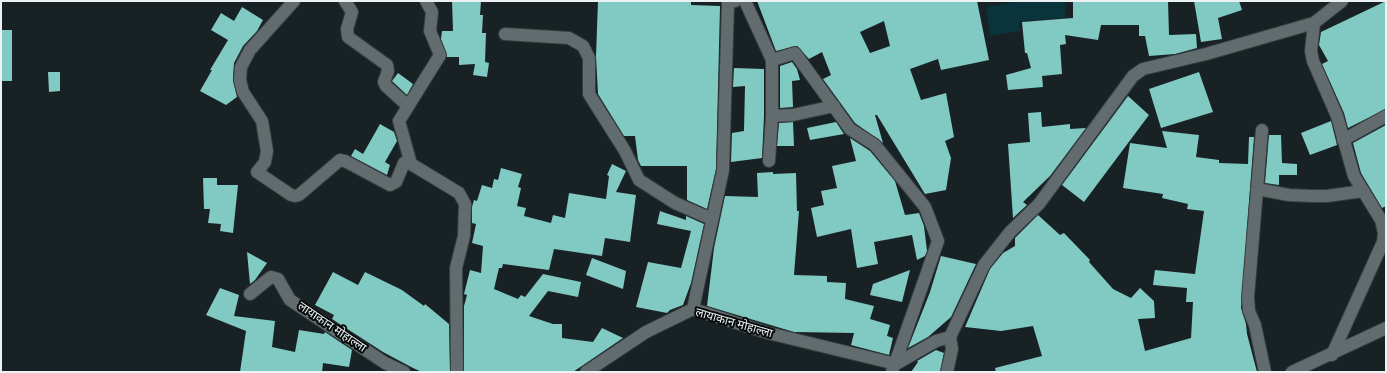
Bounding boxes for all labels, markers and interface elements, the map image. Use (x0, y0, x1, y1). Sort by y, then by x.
street label: लायाकान मोहाल्ला (295, 299, 369, 355)
street label: लायाकान मोहाल्ला (694, 305, 774, 341)

